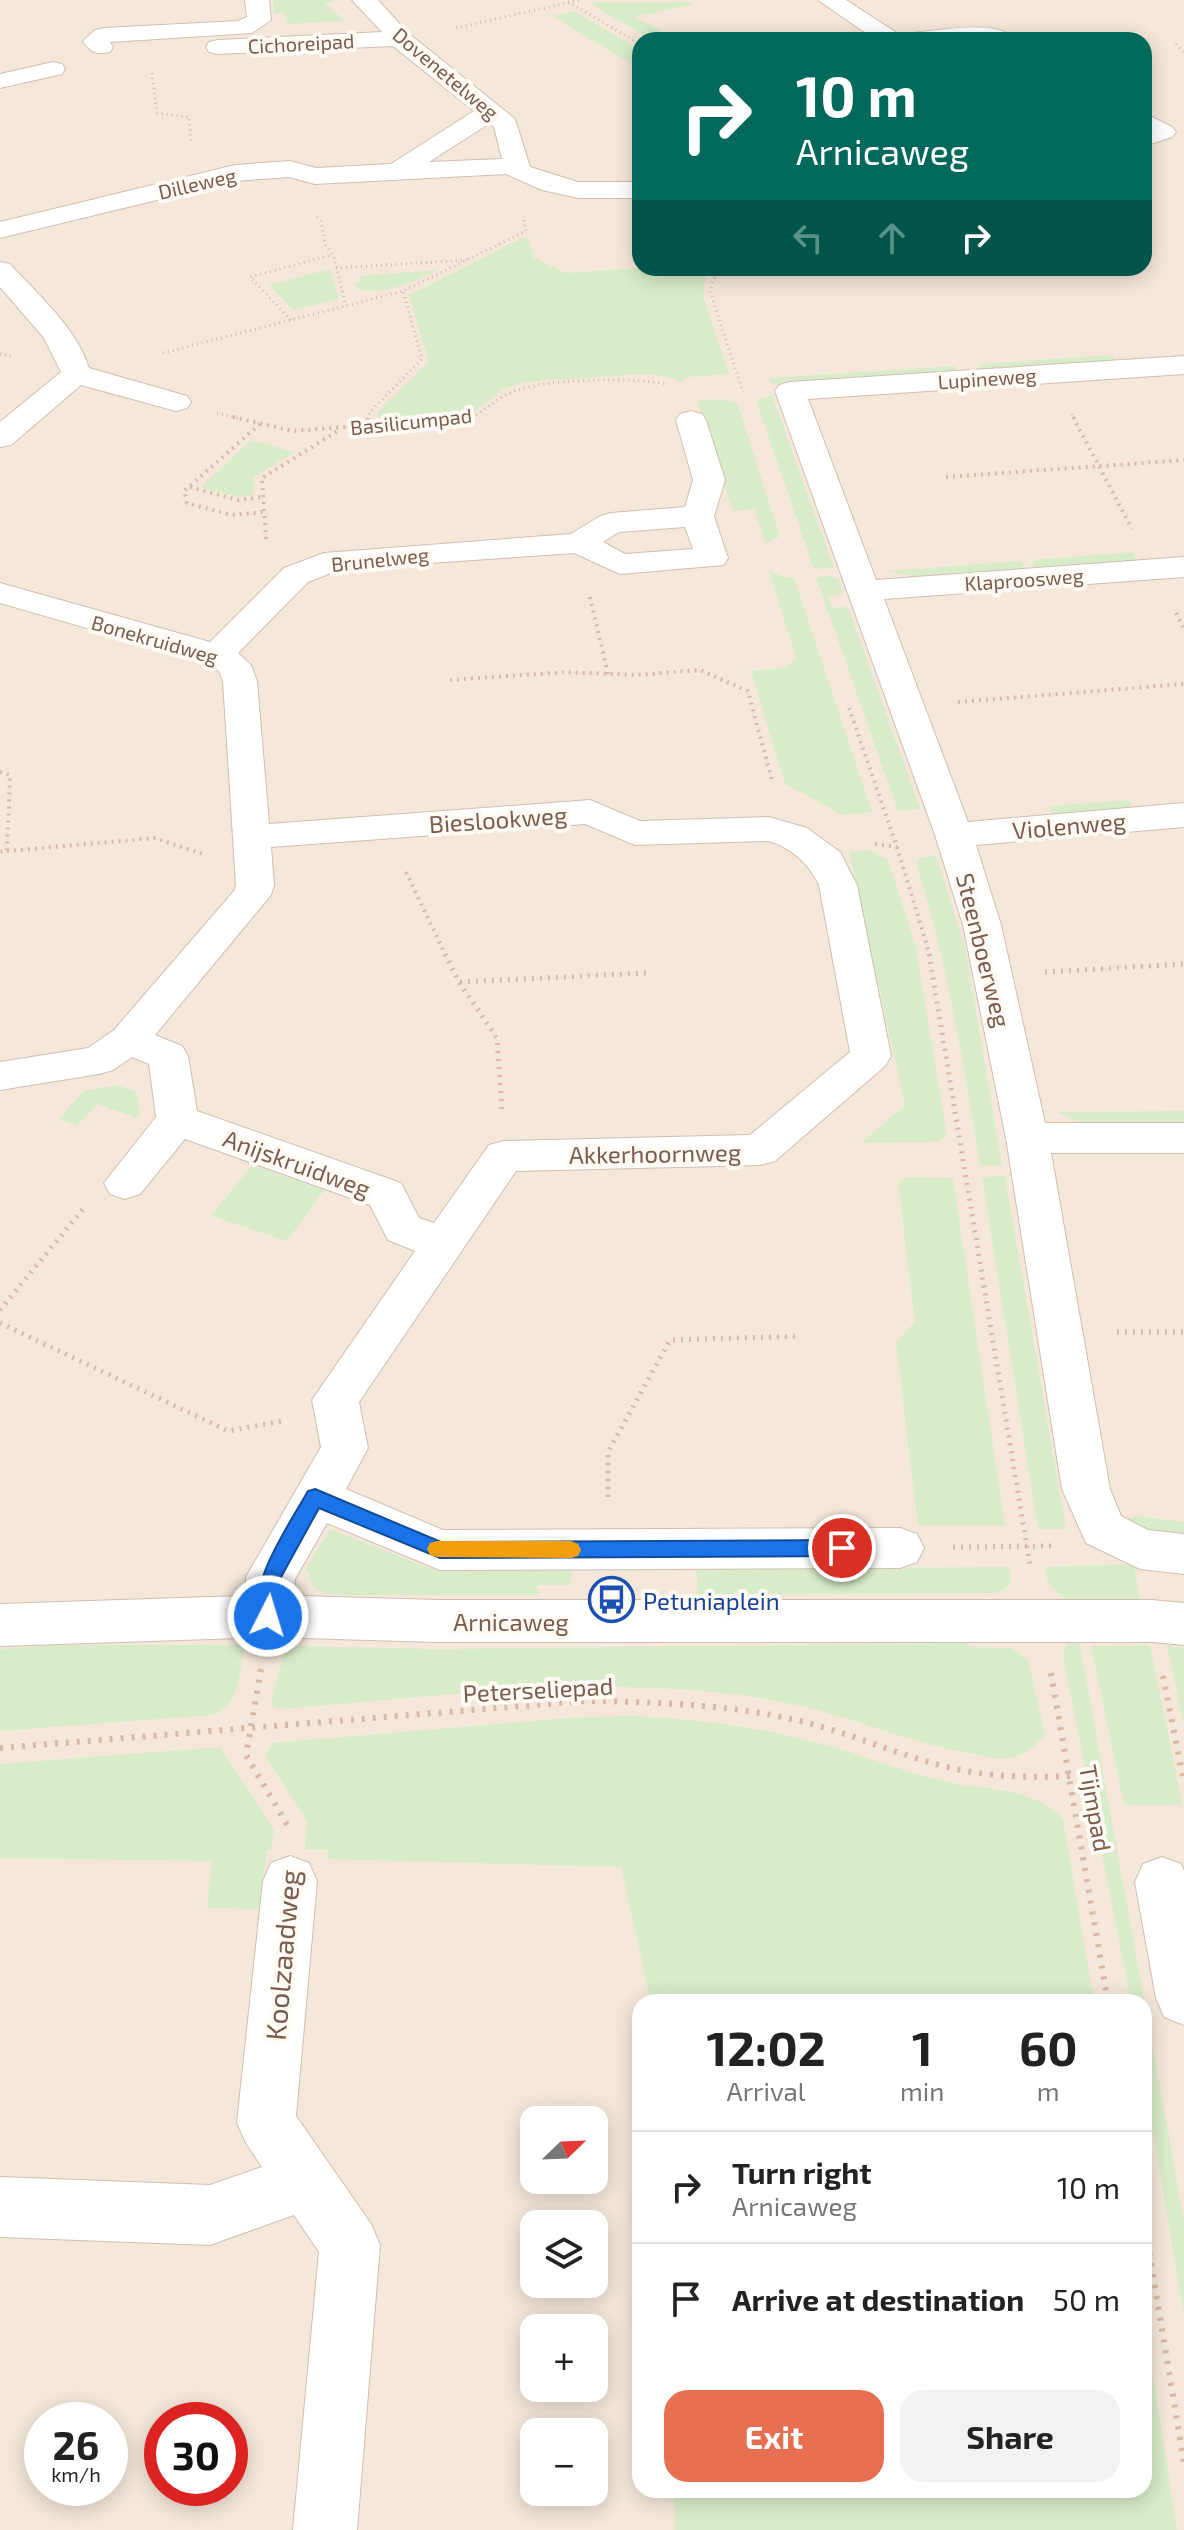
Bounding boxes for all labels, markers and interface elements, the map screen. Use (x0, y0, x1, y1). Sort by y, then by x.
street label: Dovenetelweg (388, 22, 504, 124)
street label: Cichoreipad (247, 28, 355, 58)
text: 10 m (796, 61, 917, 128)
icon: right (664, 64, 768, 168)
text: Arnicaweg (796, 129, 969, 172)
street label: Dilleweg (156, 162, 238, 204)
icon: left (786, 216, 830, 260)
icon: ahead (870, 216, 914, 260)
icon: right (954, 216, 998, 260)
street label: Lupineweg (937, 363, 1037, 393)
street label: Basilicumpad (349, 403, 473, 439)
street label: Brunelweg (330, 542, 430, 576)
street label: Klaproosweg (964, 563, 1084, 595)
street label: Bonekruidweg (89, 609, 221, 669)
street label: Bieslookweg (428, 800, 568, 838)
street label: Violenweg (1011, 806, 1127, 844)
street label: Steenboerweg (951, 870, 1017, 1030)
street label: Anijskruidweg (220, 1123, 374, 1203)
street label: Akkerhoornweg (569, 1137, 741, 1169)
pin (808, 1514, 876, 1582)
icon: arrive (820, 1526, 864, 1570)
position arrow (226, 1574, 310, 1658)
bus stop icon: Petuniaplein (588, 1576, 636, 1624)
place label: Petuniaplein (643, 1586, 780, 1615)
street label: Arnicaweg (453, 1607, 569, 1636)
street label: Peterseliepad (462, 1671, 614, 1707)
street label: Tijmpad (1074, 1762, 1118, 1854)
street label: Koolzaadweg (258, 1868, 306, 2042)
text: 12:02 (706, 2018, 826, 2076)
text: 1 (912, 2018, 933, 2076)
text: 60 (1019, 2018, 1078, 2076)
text: Arrival (726, 2075, 806, 2106)
text: min (900, 2075, 944, 2106)
text: m (1037, 2075, 1060, 2106)
north arrow (520, 2106, 608, 2194)
map controls (520, 2106, 608, 2506)
text: Turn right (732, 2154, 872, 2190)
icon: right (664, 2165, 708, 2209)
text: 10 m (1057, 2169, 1120, 2205)
text: Arnicaweg (732, 2190, 857, 2221)
button: layers (520, 2210, 608, 2298)
icon: arrive (664, 2277, 708, 2321)
text: Arrive at destination (732, 2281, 1024, 2317)
text: 50 m (1053, 2281, 1120, 2317)
button: + (520, 2314, 608, 2402)
button: Exit (664, 2390, 884, 2482)
button: Share (900, 2390, 1120, 2482)
speed limit sign: 30 (144, 2402, 248, 2506)
button: − (520, 2418, 608, 2506)
text: 26 (53, 2420, 99, 2468)
text: km/h (51, 2462, 101, 2486)

